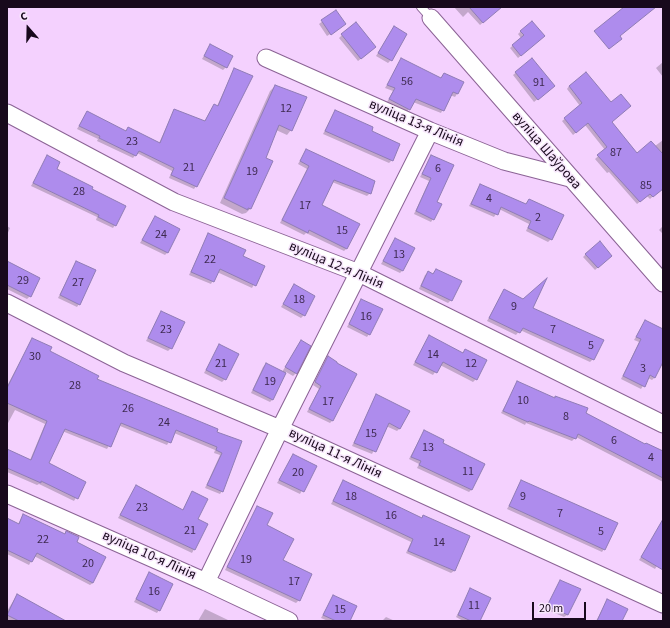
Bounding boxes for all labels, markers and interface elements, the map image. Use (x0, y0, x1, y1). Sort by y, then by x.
north arrow (8, 8, 48, 48)
text: С (18, 8, 29, 24)
house number: 56 (401, 75, 413, 89)
house number: 91 (533, 76, 545, 90)
street label: вуліца 13-я Лінія (366, 97, 466, 151)
house number: 12 (280, 102, 292, 116)
street label: вуліца Шаўрова (508, 109, 584, 193)
house number: 23 (126, 135, 138, 149)
house number: 87 (610, 146, 622, 160)
house number: 21 (183, 161, 195, 175)
house number: 6 (435, 162, 441, 176)
house number: 19 (246, 165, 258, 179)
house number: 85 (640, 179, 652, 193)
house number: 28 (73, 185, 85, 199)
house number: 4 (486, 192, 492, 206)
house number: 17 (299, 199, 311, 213)
house number: 2 (535, 211, 541, 225)
house number: 15 (336, 224, 348, 238)
house number: 24 (155, 228, 167, 242)
street label: вуліца 12-я Лінія (286, 239, 386, 293)
house number: 13 (393, 248, 405, 262)
house number: 22 (204, 253, 216, 267)
house number: 29 (17, 274, 29, 288)
house number: 27 (72, 276, 84, 290)
house number: 18 (293, 293, 305, 307)
house number: 9 (511, 300, 517, 314)
house number: 16 (360, 310, 372, 324)
house number: 23 (160, 323, 172, 337)
house number: 7 (550, 323, 556, 337)
house number: 5 (588, 339, 594, 353)
house number: 14 (427, 348, 439, 362)
house number: 30 (29, 350, 41, 364)
house number: 21 (215, 357, 227, 371)
house number: 12 (465, 357, 477, 371)
house number: 3 (640, 362, 646, 376)
house number: 19 (264, 375, 276, 389)
house number: 28 (69, 379, 81, 393)
house number: 10 (517, 394, 529, 408)
house number: 17 (322, 395, 334, 409)
house number: 26 (122, 402, 134, 416)
house number: 8 (563, 410, 569, 424)
house number: 24 (158, 416, 170, 430)
street label: вуліца 11-я Лінія (286, 425, 384, 483)
house number: 15 (365, 427, 377, 441)
house number: 6 (611, 434, 617, 448)
house number: 13 (422, 441, 434, 455)
house number: 4 (648, 451, 654, 465)
house number: 11 (462, 465, 474, 479)
house number: 20 (292, 466, 304, 480)
house number: 18 (345, 490, 357, 504)
house number: 9 (520, 490, 526, 504)
house number: 23 (136, 501, 148, 515)
house number: 7 (557, 507, 563, 521)
house number: 16 (385, 509, 397, 523)
house number: 21 (184, 524, 196, 538)
house number: 5 (598, 525, 604, 539)
street label: вуліца 10-я Лінія (99, 528, 199, 584)
house number: 22 (37, 533, 49, 547)
house number: 14 (433, 536, 445, 550)
house number: 19 (240, 553, 252, 567)
house number: 20 (82, 557, 94, 571)
house number: 17 (288, 575, 300, 589)
house number: 16 (148, 585, 160, 599)
scale bar (534, 594, 588, 620)
house number: 11 (468, 599, 480, 613)
text: 20 m (539, 600, 563, 617)
house number: 15 (334, 603, 346, 617)

